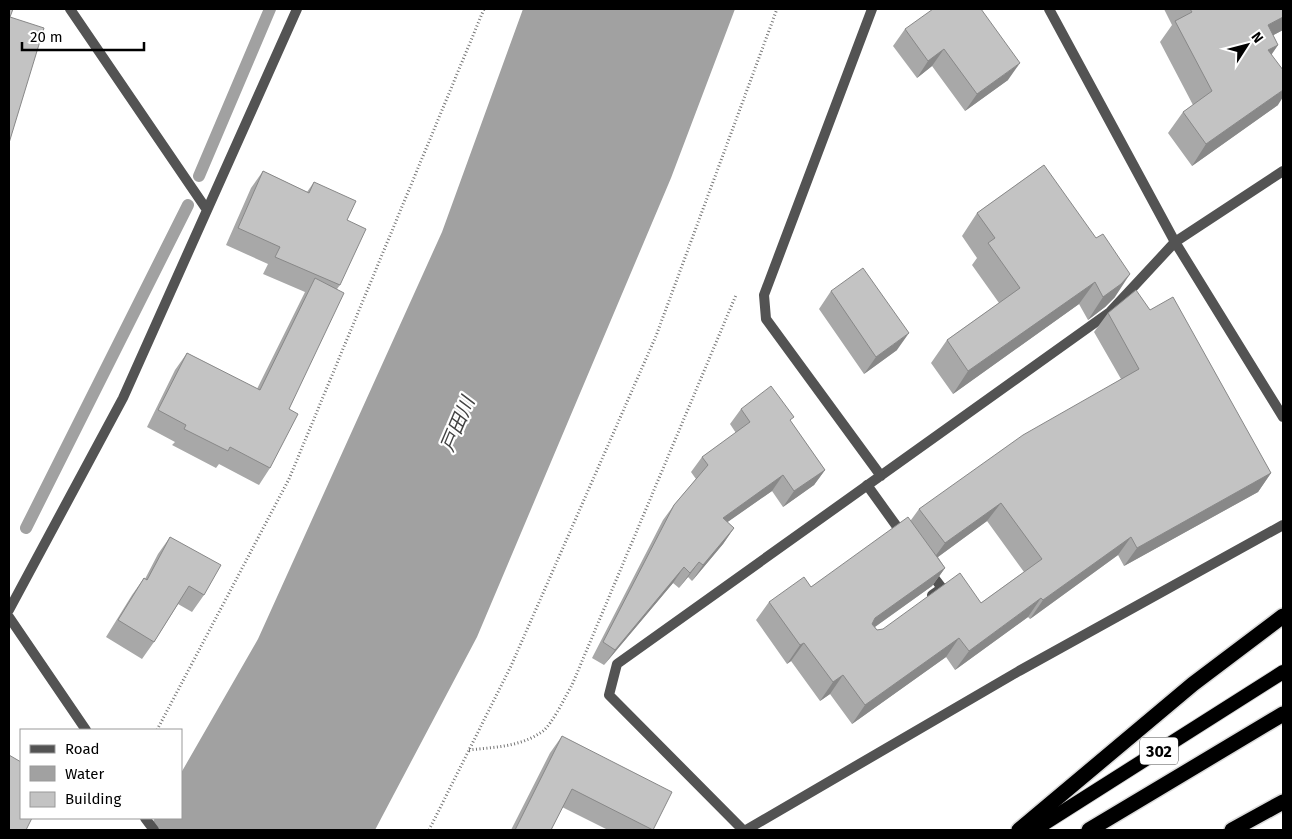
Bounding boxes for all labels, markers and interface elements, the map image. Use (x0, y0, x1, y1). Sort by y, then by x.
scale bar (22, 20, 145, 52)
north arrow (1222, 20, 1272, 70)
text: 20 m (30, 28, 63, 46)
text: N (1248, 29, 1267, 46)
water label: 戸田川 (436, 392, 480, 455)
legend (20, 729, 182, 819)
road number: 302 (1140, 738, 1178, 764)
text: Road (65, 740, 100, 758)
text: Water (65, 765, 104, 783)
text: Building (65, 790, 121, 808)

